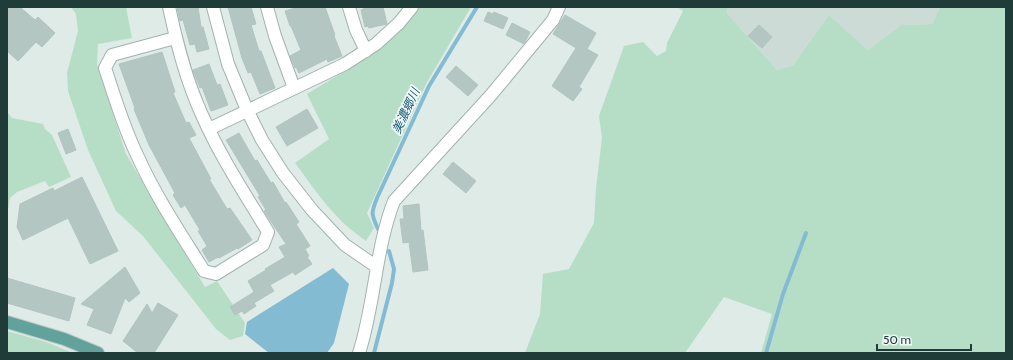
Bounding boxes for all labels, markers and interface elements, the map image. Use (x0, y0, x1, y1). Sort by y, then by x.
water label: 美濃郷川 (389, 84, 423, 136)
scale bar (877, 326, 971, 352)
text: 50 m (883, 332, 911, 347)

